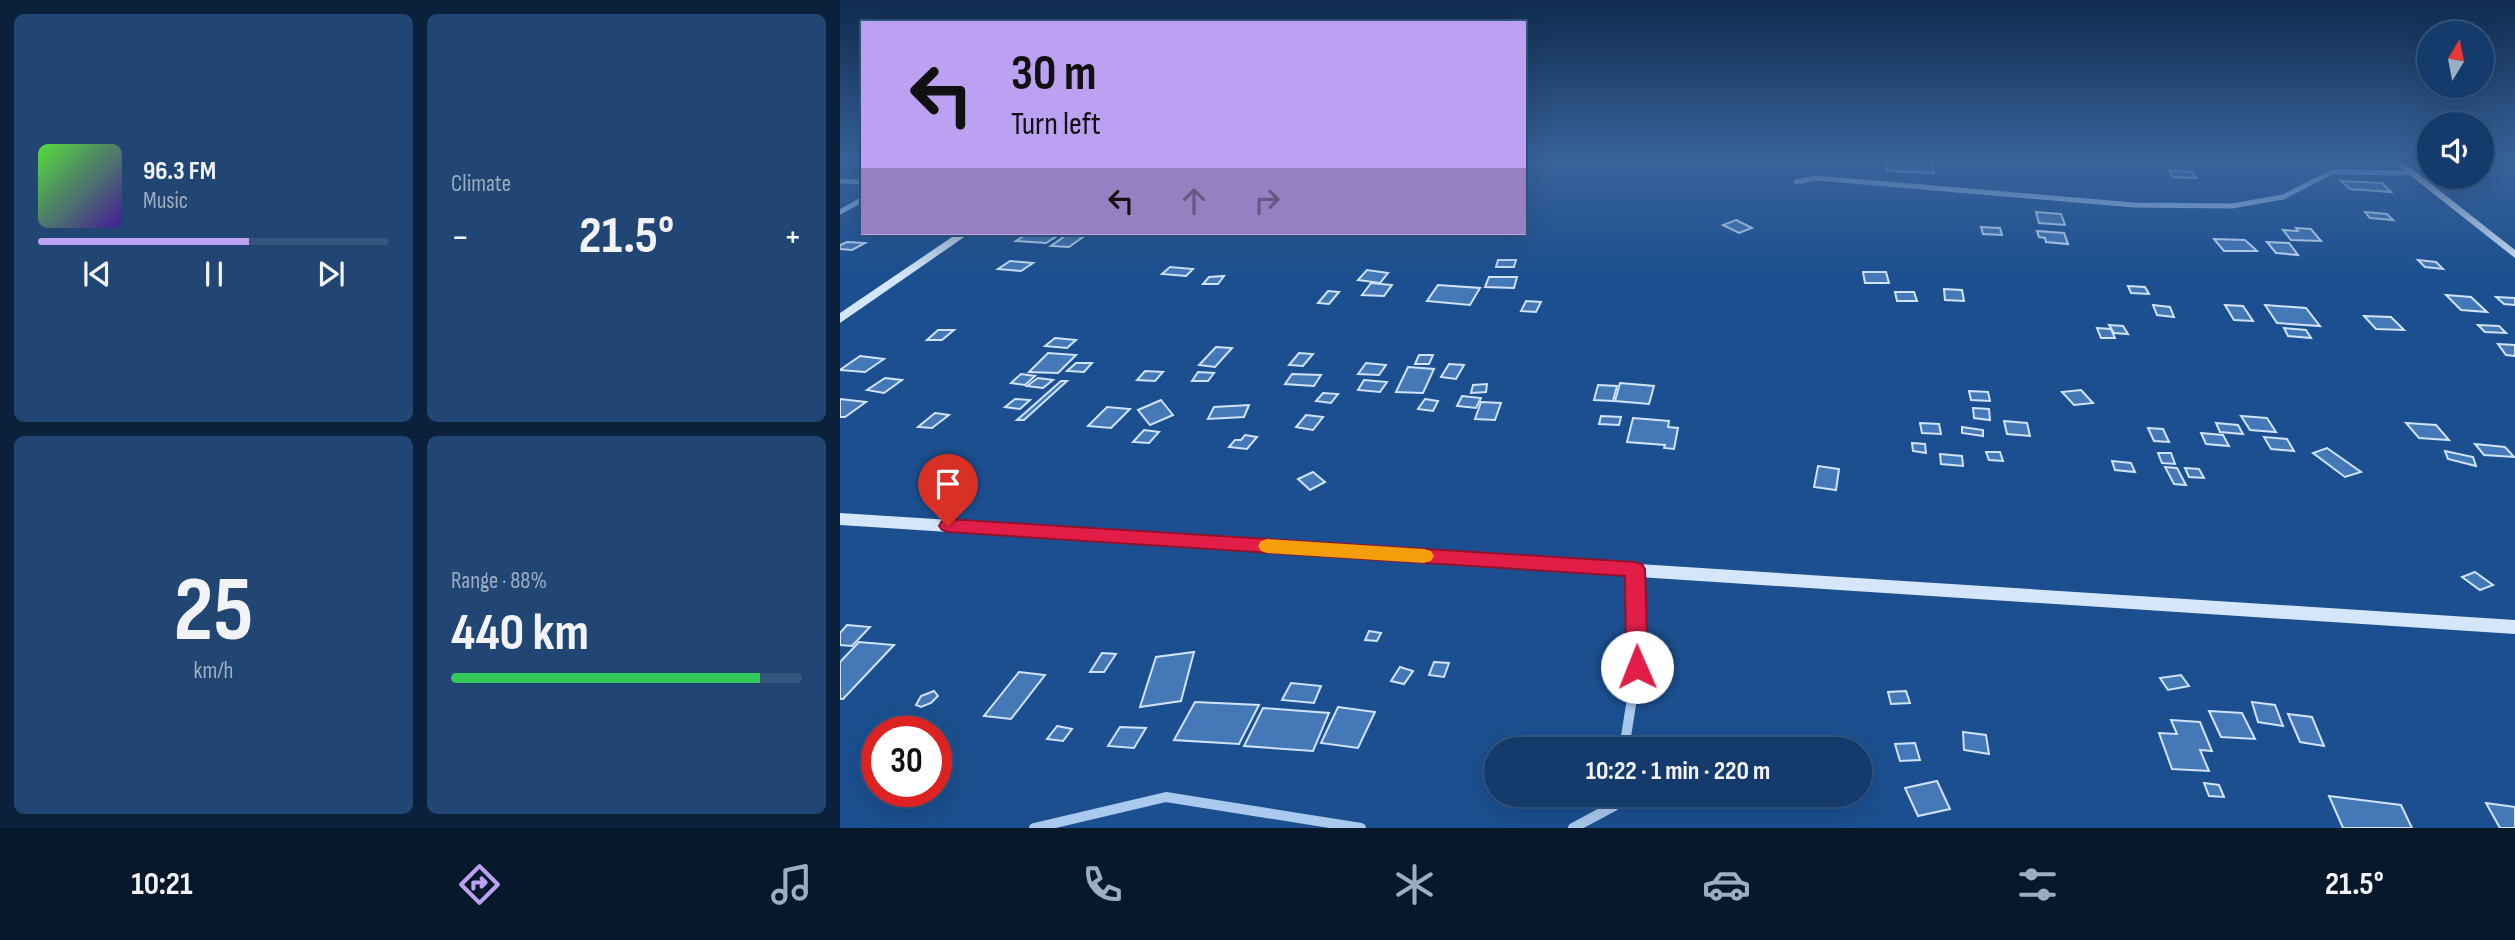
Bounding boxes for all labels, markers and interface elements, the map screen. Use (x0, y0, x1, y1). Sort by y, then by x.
north arrow (2417, 21, 2494, 98)
map controls (2417, 21, 2494, 189)
text: 30 m (1011, 45, 1096, 104)
icon: left (896, 49, 987, 140)
text: Turn left (1011, 105, 1101, 144)
button: sound (2417, 112, 2494, 189)
text: 96.3 FM (143, 156, 216, 187)
text: Climate (451, 170, 511, 198)
icon: left (1102, 182, 1140, 220)
icon: ahead (1175, 182, 1213, 220)
icon: right (1248, 182, 1286, 220)
text: Music (143, 187, 188, 215)
text: 21.5° (579, 205, 674, 268)
text: − (451, 215, 470, 260)
text: + (783, 215, 802, 260)
icon: previous (78, 255, 116, 293)
icon: pause (195, 255, 233, 293)
icon: next (312, 255, 350, 293)
pin (918, 454, 978, 526)
icon: arrive (929, 465, 967, 503)
text: 25 (174, 557, 253, 666)
text: Range · 88% (451, 567, 547, 595)
text: 440 km (451, 602, 589, 665)
position arrow (1600, 630, 1674, 704)
text: km/h (194, 657, 233, 685)
speed limit sign: 30 (861, 716, 952, 807)
text: 10:22 · 1 min · 220 m (1586, 756, 1770, 787)
icon: directions (455, 860, 504, 909)
icon: music (767, 860, 816, 909)
icon: phone (1078, 860, 1127, 909)
icon: climate (1390, 860, 1439, 909)
icon: car (1702, 860, 1751, 909)
icon: filters (2013, 860, 2062, 909)
text: 10:21 (131, 865, 192, 904)
text: 21.5° (2325, 865, 2384, 904)

